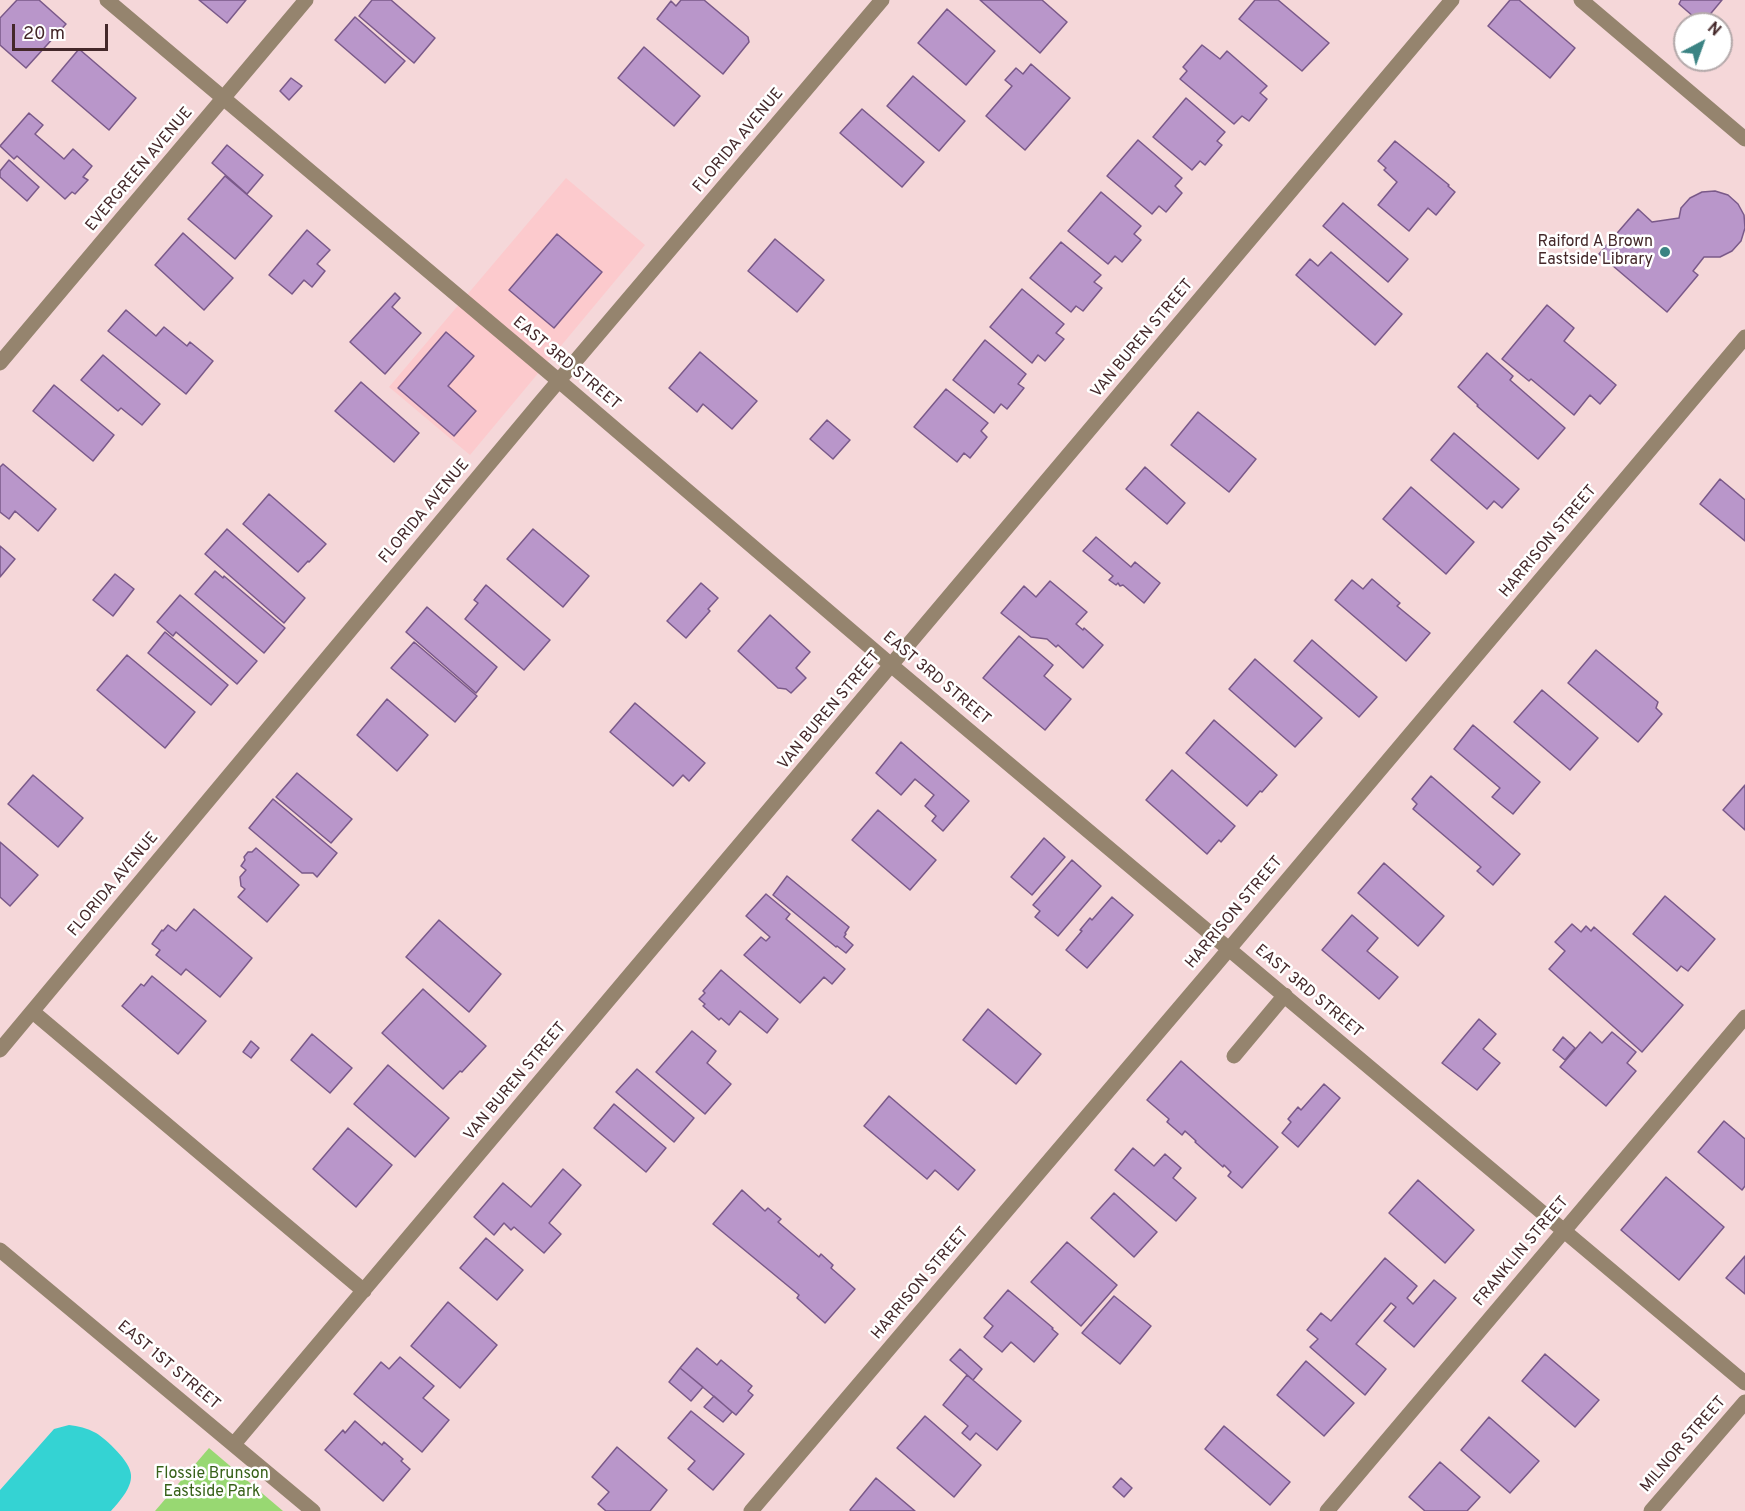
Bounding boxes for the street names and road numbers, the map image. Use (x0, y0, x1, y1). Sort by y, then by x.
street label: FLORIDA AVENUE (690, 85, 788, 197)
street label: EVERGREEN AVENUE (82, 104, 198, 236)
street label: VAN BUREN STREET (1088, 276, 1198, 402)
street label: EAST 3RD STREET (508, 313, 624, 415)
street label: FLORIDA AVENUE (376, 456, 474, 568)
street label: HARRISON STREET (1496, 482, 1602, 602)
street label: EAST 3RD STREET (878, 628, 994, 730)
street label: VAN BUREN STREET (775, 648, 885, 774)
street label: FLORIDA AVENUE (65, 829, 163, 941)
street label: HARRISON STREET (1182, 853, 1288, 973)
street label: EAST 3RD STREET (1250, 941, 1366, 1043)
street label: VAN BUREN STREET (461, 1019, 571, 1145)
street label: FRANKLIN STREET (1470, 1193, 1574, 1311)
street label: HARRISON STREET (868, 1224, 974, 1344)
street label: EAST 1ST STREET (113, 1317, 223, 1415)
street label: MILNOR STREET (1637, 1393, 1731, 1497)

